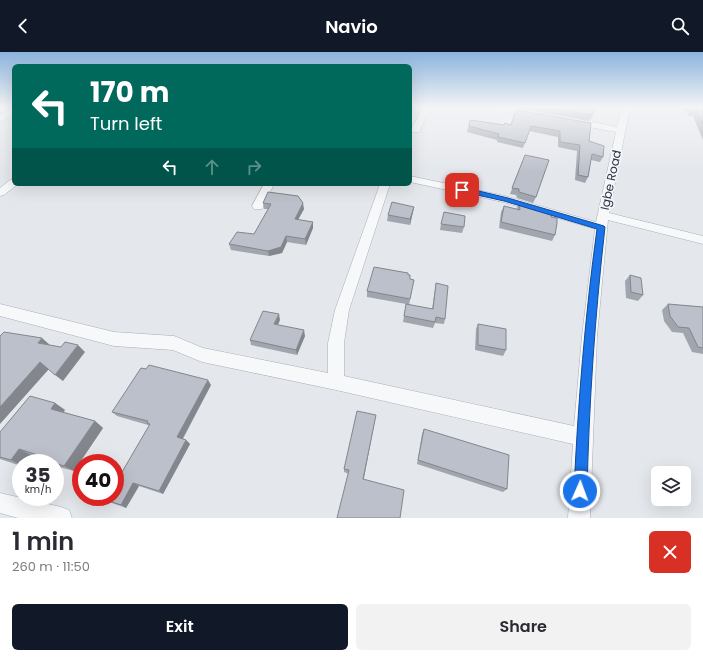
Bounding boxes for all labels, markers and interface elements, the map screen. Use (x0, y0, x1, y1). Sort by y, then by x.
text: Navio (325, 14, 378, 39)
icon: back (12, 15, 34, 37)
icon: search (669, 15, 691, 37)
text: 170 m (90, 73, 169, 112)
icon: left (24, 80, 76, 132)
text: Turn left (90, 111, 162, 136)
street label: Igbe Road (596, 148, 625, 212)
icon: left (159, 156, 181, 178)
icon: ahead (201, 156, 223, 178)
icon: right (243, 156, 265, 178)
pin (445, 173, 479, 207)
icon: arrive (451, 179, 473, 201)
speed limit sign: 40 (72, 454, 124, 506)
text: 35 (25, 461, 51, 489)
map controls (651, 466, 691, 506)
button: layers (651, 466, 691, 506)
position arrow (559, 470, 601, 512)
text: km/h (25, 482, 51, 497)
text: 1 min (12, 525, 74, 558)
button: close (649, 531, 691, 573)
text: 260 m · 11:50 (12, 557, 90, 576)
button: Exit (12, 604, 348, 650)
button: Share (356, 604, 691, 650)

